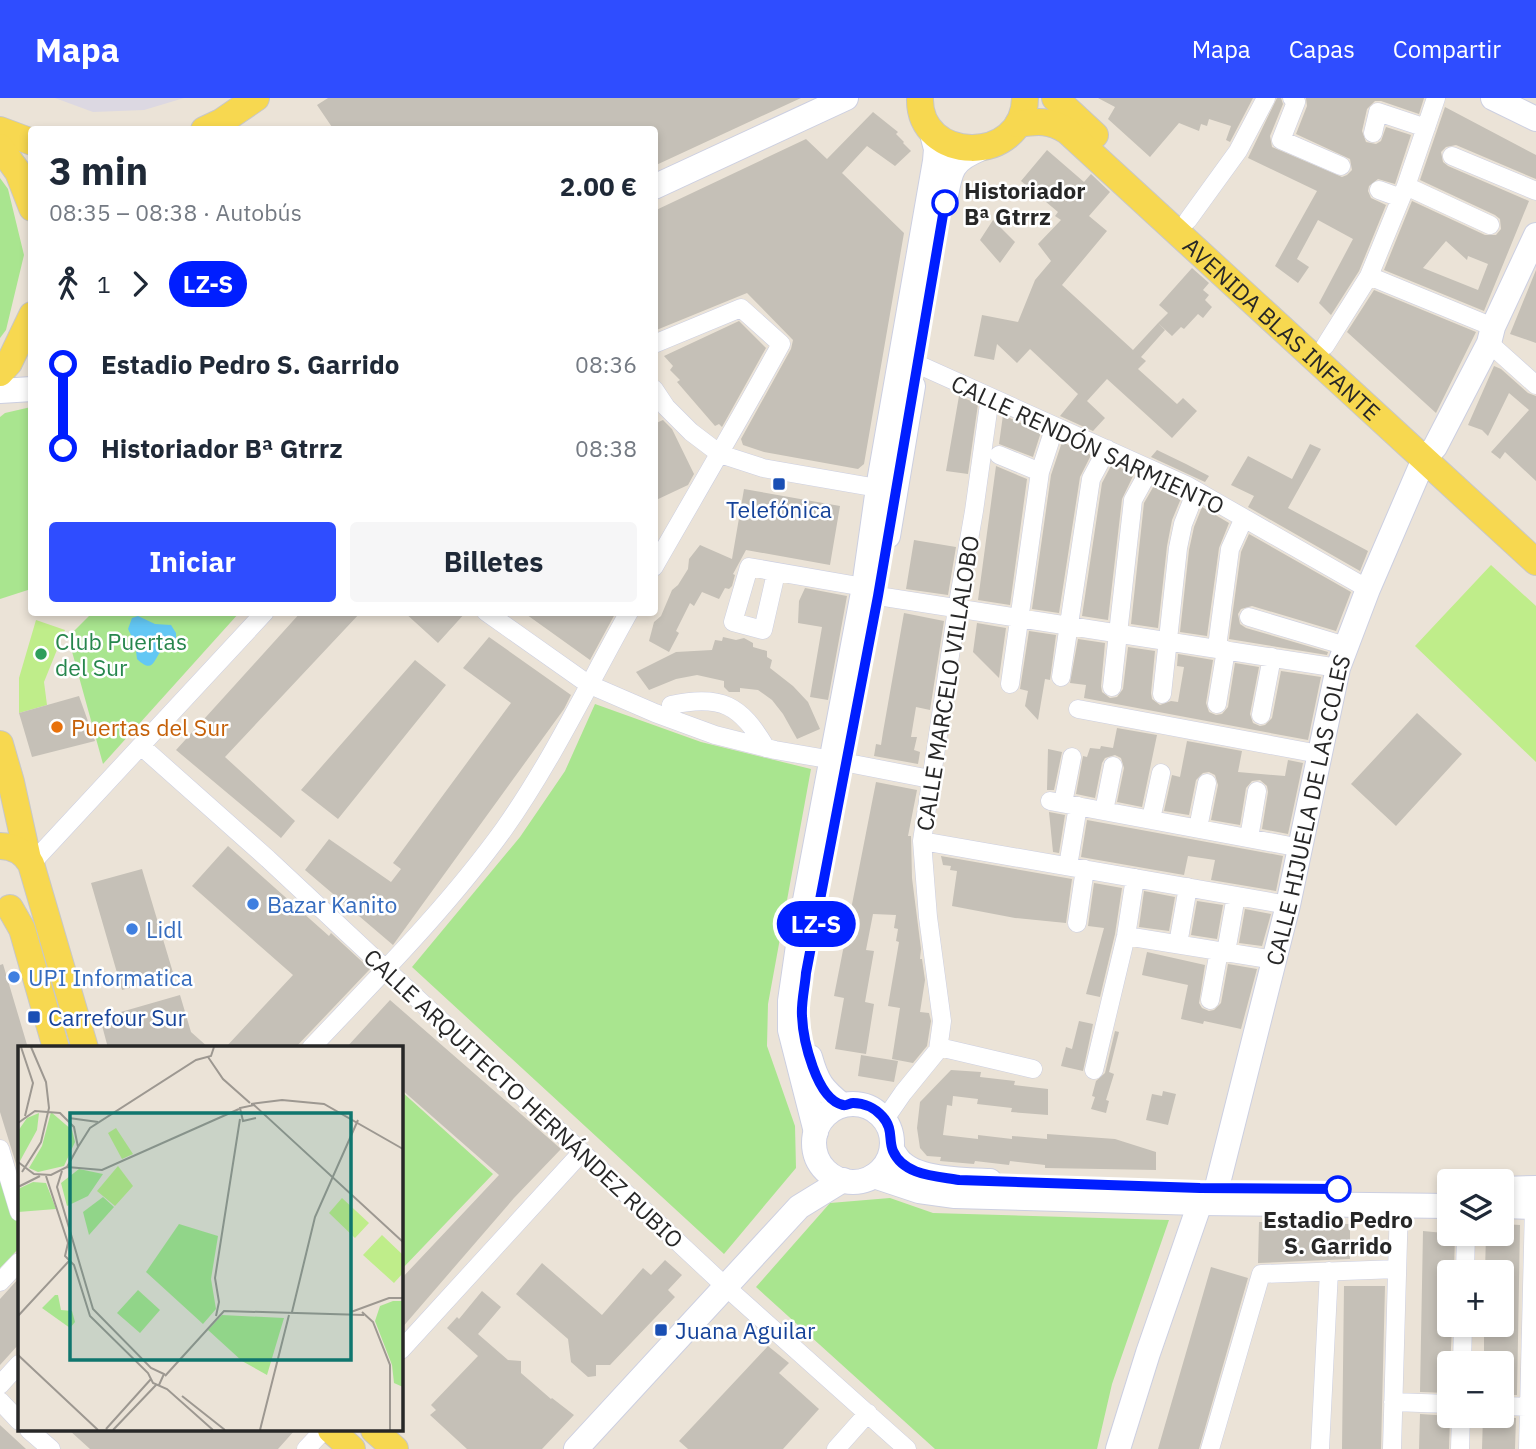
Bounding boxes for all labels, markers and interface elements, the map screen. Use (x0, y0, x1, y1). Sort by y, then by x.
text: Mapa (35, 28, 120, 71)
text: Mapa (1192, 33, 1251, 65)
text: Capas (1289, 33, 1355, 65)
text: Compartir (1393, 33, 1501, 65)
text: 3 min (49, 146, 148, 195)
text: 2.00 € (560, 169, 637, 203)
place label: Historiador Bª Gtrrz (964, 175, 1086, 231)
marker: Historiador Bª Gtrrz (932, 190, 958, 216)
text: 08:35 – 08:38 · Autobús (49, 197, 302, 227)
street label: AVENIDA BLAS INFANTE (1177, 230, 1387, 427)
icon: walk (49, 265, 87, 303)
icon: forward (121, 265, 159, 303)
text: LZ-S (183, 268, 233, 300)
text: 1 (97, 269, 111, 299)
text: Estadio Pedro S. Garrido (101, 347, 399, 381)
text: 08:36 (575, 349, 637, 379)
street label: CALLE RENDÓN SARMIENTO (947, 367, 1229, 521)
text: Historiador Bª Gtrrz (101, 431, 343, 465)
text: 08:38 (575, 433, 637, 463)
marker: Telefónica (771, 476, 787, 492)
place label: Telefónica (726, 494, 832, 524)
button: Iniciar (49, 522, 336, 602)
button: Billetes (350, 522, 637, 602)
street label: CALLE MARCELO VILLALOBO (909, 533, 985, 833)
place label: Club Puertas del Sur (55, 626, 187, 682)
marker: Club Puertas del Sur (33, 646, 49, 662)
street label: CALLE HIJUELA DE LAS COLES (1258, 650, 1357, 968)
place label: Puertas del Sur (71, 712, 229, 742)
marker: Puertas del Sur (49, 719, 65, 735)
place label: Bazar Kanito (267, 889, 397, 919)
marker: Bazar Kanito (245, 896, 261, 912)
line badge: LZ-S (767, 901, 865, 947)
text: LZ-S (791, 908, 841, 940)
place label: Lidl (146, 914, 183, 944)
marker: Lidl (124, 921, 140, 937)
street label: CALLE ARQUITECTO HERNÁNDEZ RUBIO (358, 942, 690, 1254)
place label: UPI Informatica (28, 962, 193, 992)
marker: UPI Informatica (6, 969, 22, 985)
place label: Carrefour Sur (48, 1002, 187, 1032)
marker: Carrefour Sur (26, 1009, 42, 1025)
inset map (18, 1046, 402, 1432)
map controls (1437, 1169, 1514, 1428)
button: layers (1437, 1169, 1514, 1246)
marker: Estadio Pedro S. Garrido (1325, 1176, 1351, 1202)
place label: Estadio Pedro S. Garrido (1263, 1204, 1413, 1260)
button: + (1437, 1260, 1514, 1337)
place label: Juana Aguilar (675, 1315, 816, 1345)
marker: Juana Aguilar (653, 1322, 669, 1338)
button: − (1437, 1351, 1514, 1428)

